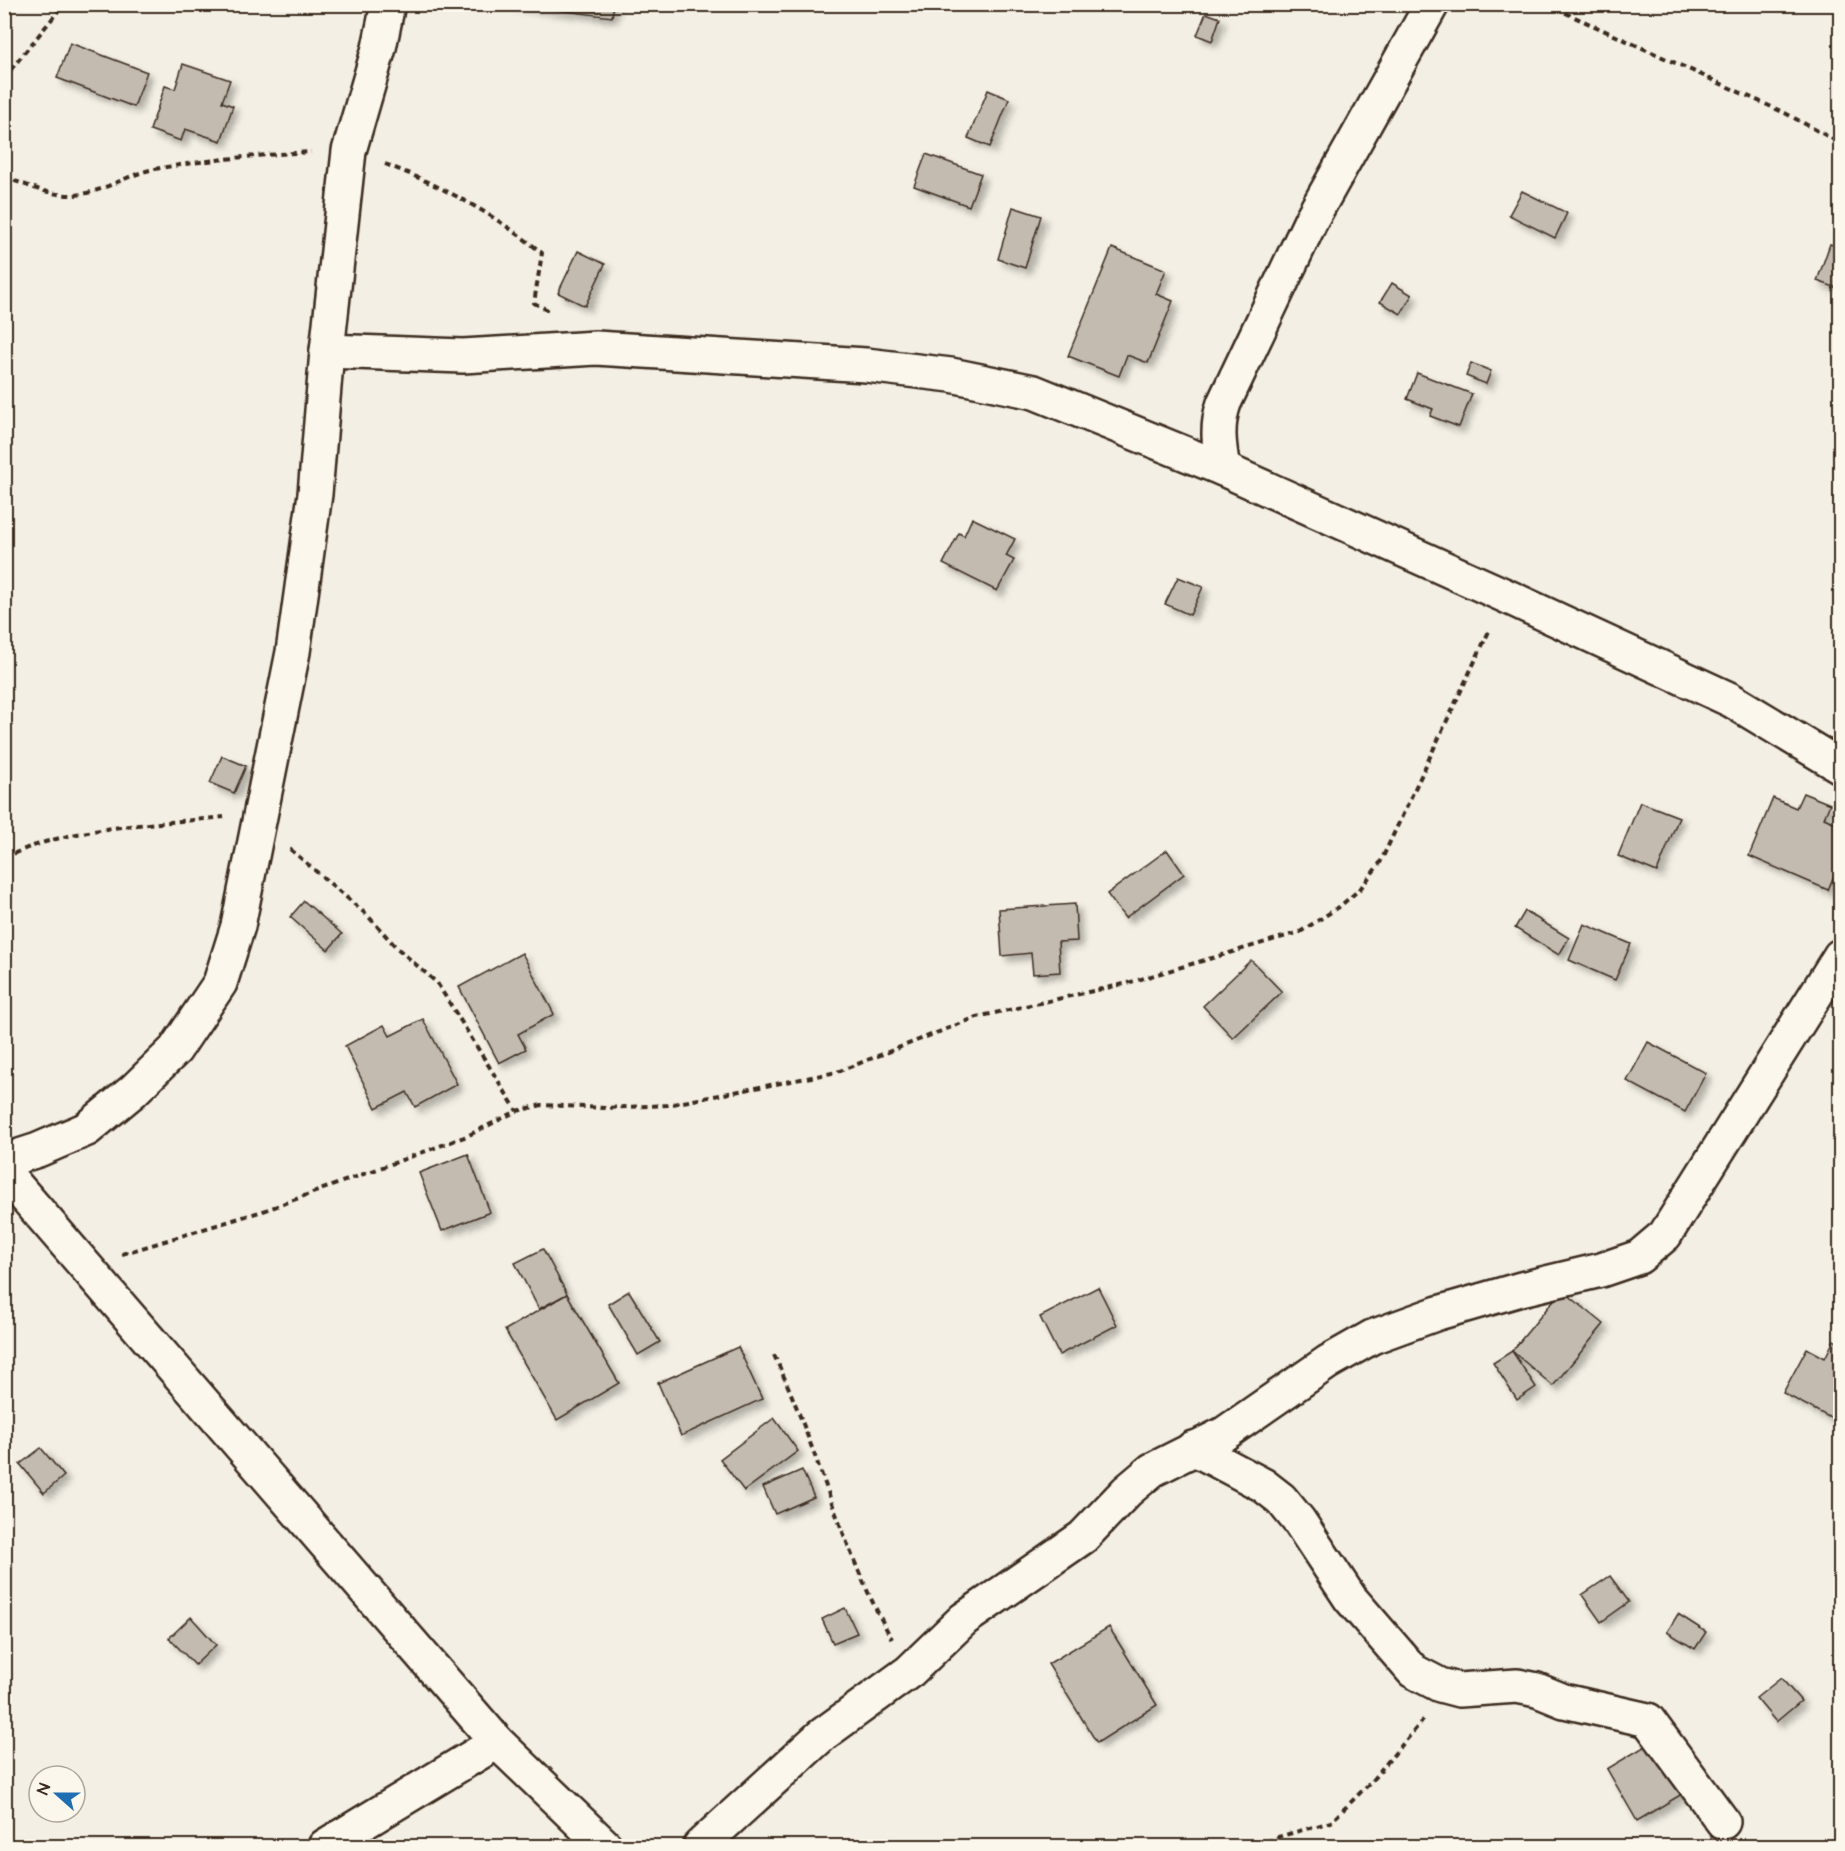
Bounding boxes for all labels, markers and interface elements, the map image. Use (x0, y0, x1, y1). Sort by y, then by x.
north arrow (27, 1764, 87, 1824)
text: N (32, 1780, 56, 1798)

